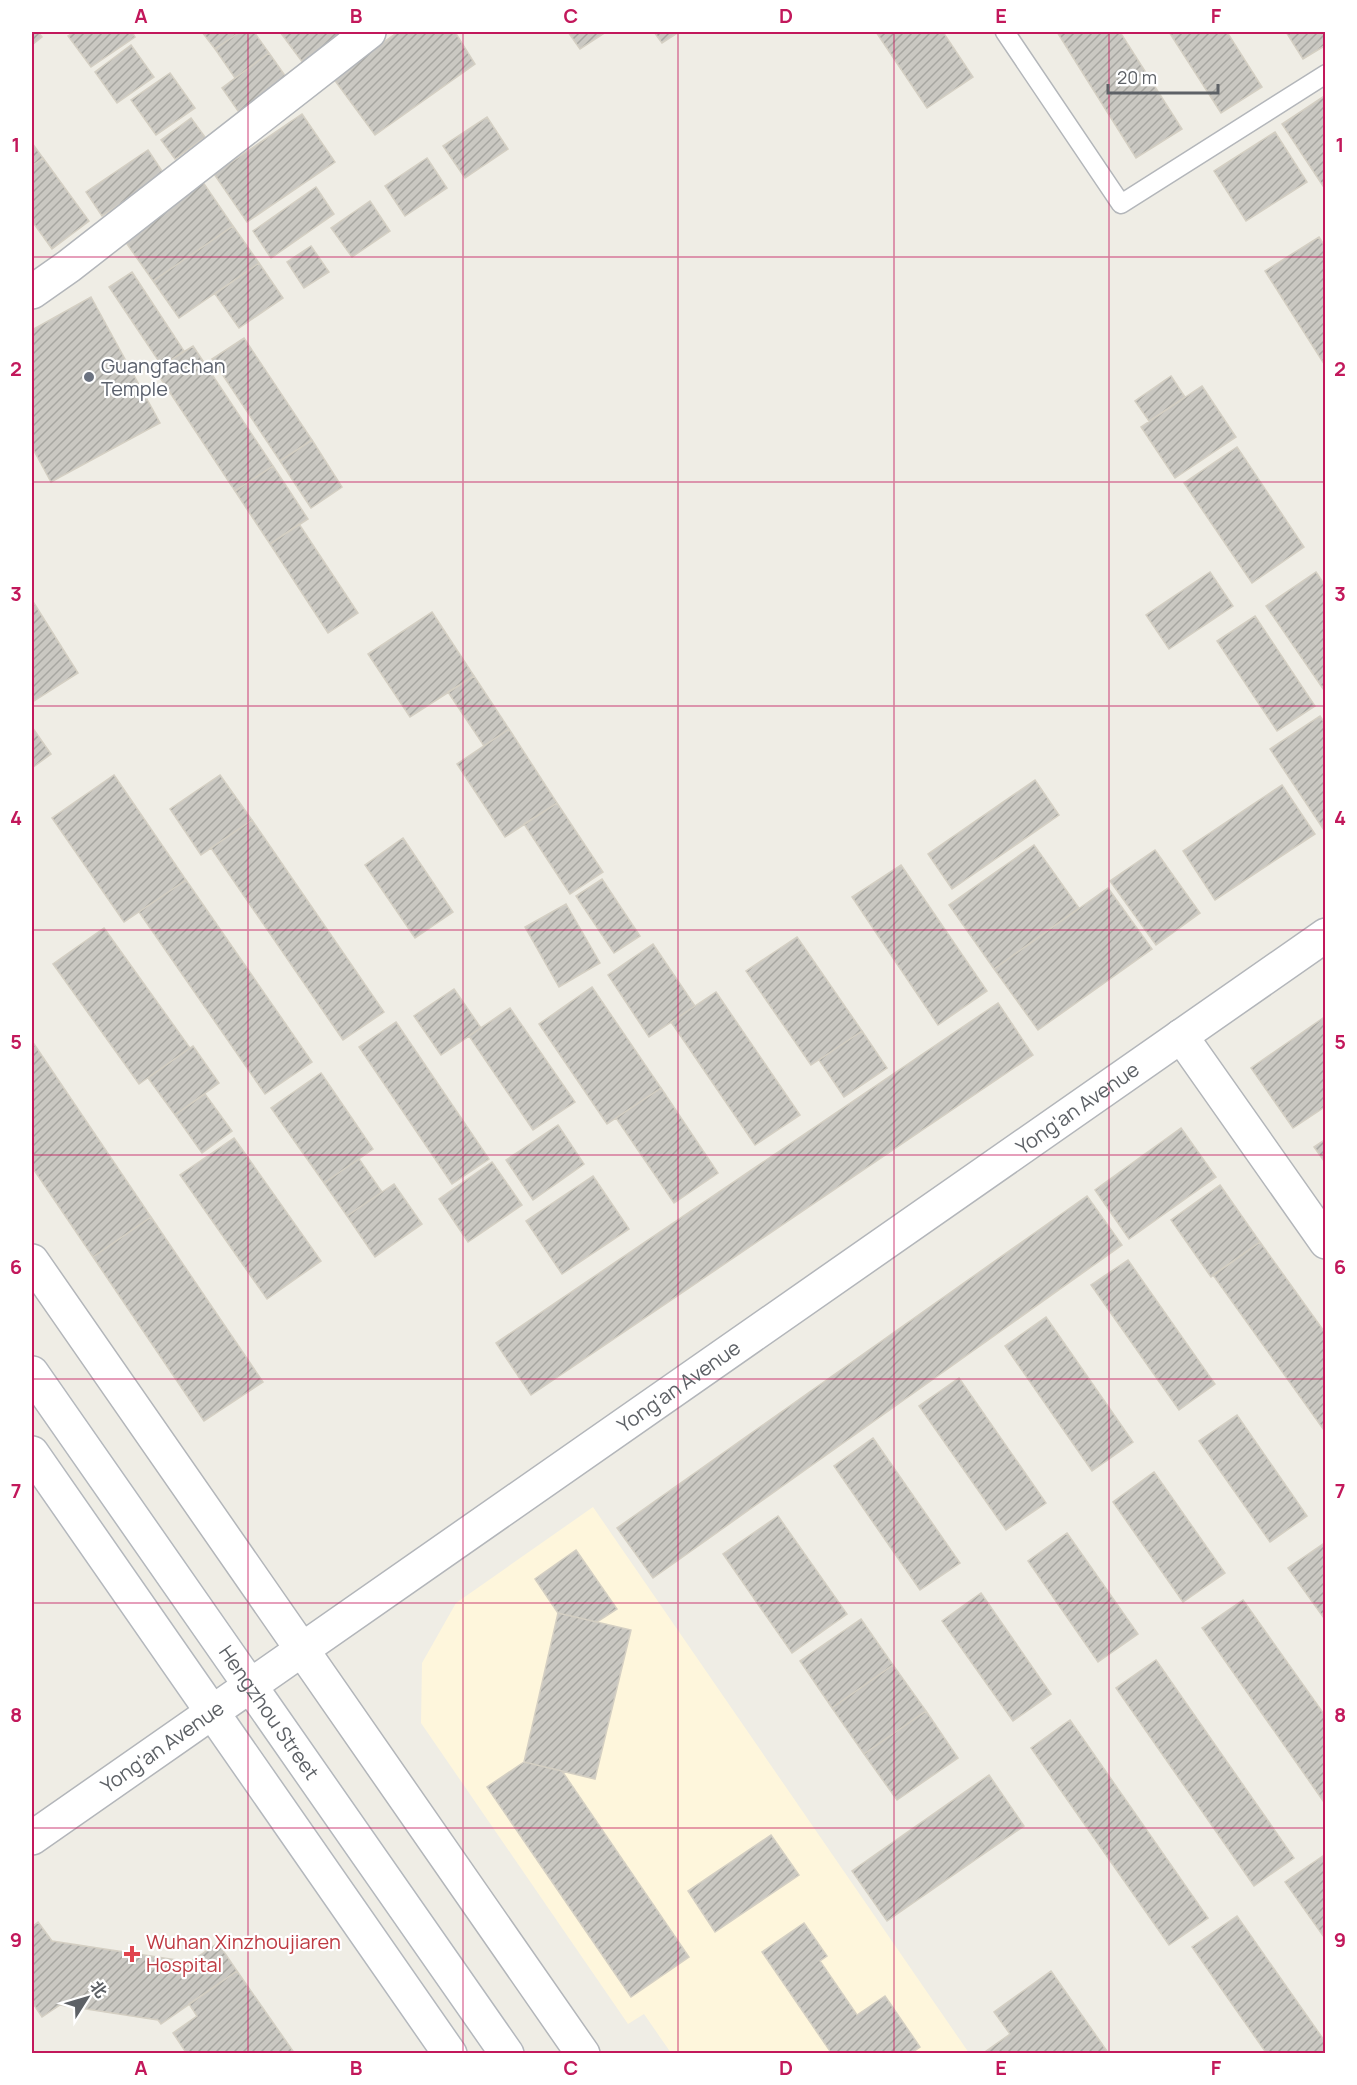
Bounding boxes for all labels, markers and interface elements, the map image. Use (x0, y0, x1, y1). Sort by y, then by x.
text: A (134, 2, 148, 29)
text: B (350, 2, 363, 29)
text: C (564, 2, 578, 29)
text: D (779, 2, 793, 29)
text: E (995, 2, 1007, 29)
text: F (1211, 2, 1222, 29)
scale bar (1108, 57, 1218, 95)
text: 20 m (1117, 65, 1157, 89)
text: 1 (12, 131, 20, 158)
text: 1 (1336, 131, 1344, 158)
place label: Guangfachan Temple (101, 352, 226, 402)
text: 2 (10, 355, 22, 382)
text: 2 (1334, 355, 1346, 382)
marker: Guangfachan Temple (82, 370, 96, 384)
text: 3 (10, 580, 22, 607)
text: 3 (1334, 580, 1346, 607)
text: 4 (10, 804, 22, 831)
text: 4 (1334, 804, 1346, 831)
text: 5 (10, 1028, 22, 1055)
text: 5 (1334, 1028, 1346, 1055)
street label: Yong'an Avenue (1010, 1056, 1144, 1160)
text: 6 (10, 1253, 22, 1280)
text: 6 (1334, 1253, 1346, 1280)
street label: Yong'an Avenue (612, 1334, 746, 1438)
text: 7 (11, 1477, 21, 1504)
text: 7 (1335, 1477, 1345, 1504)
street label: Hengzhou Street (213, 1640, 325, 1785)
street label: Yong'an Avenue (95, 1694, 229, 1799)
text: 8 (10, 1701, 22, 1728)
text: 8 (1334, 1701, 1346, 1728)
text: 9 (10, 1926, 22, 1953)
text: 9 (1334, 1926, 1346, 1953)
place label: Wuhan Xinzhoujiaren Hospital (146, 1928, 341, 1978)
marker: Wuhan Xinzhoujiaren Hospital (123, 1945, 141, 1963)
north arrow (57, 1968, 117, 2028)
text: 北 (85, 1976, 113, 2002)
text: A (134, 2054, 148, 2081)
text: B (350, 2054, 363, 2081)
text: C (564, 2054, 578, 2081)
text: D (779, 2054, 793, 2081)
text: E (995, 2054, 1007, 2081)
text: F (1211, 2054, 1222, 2081)

